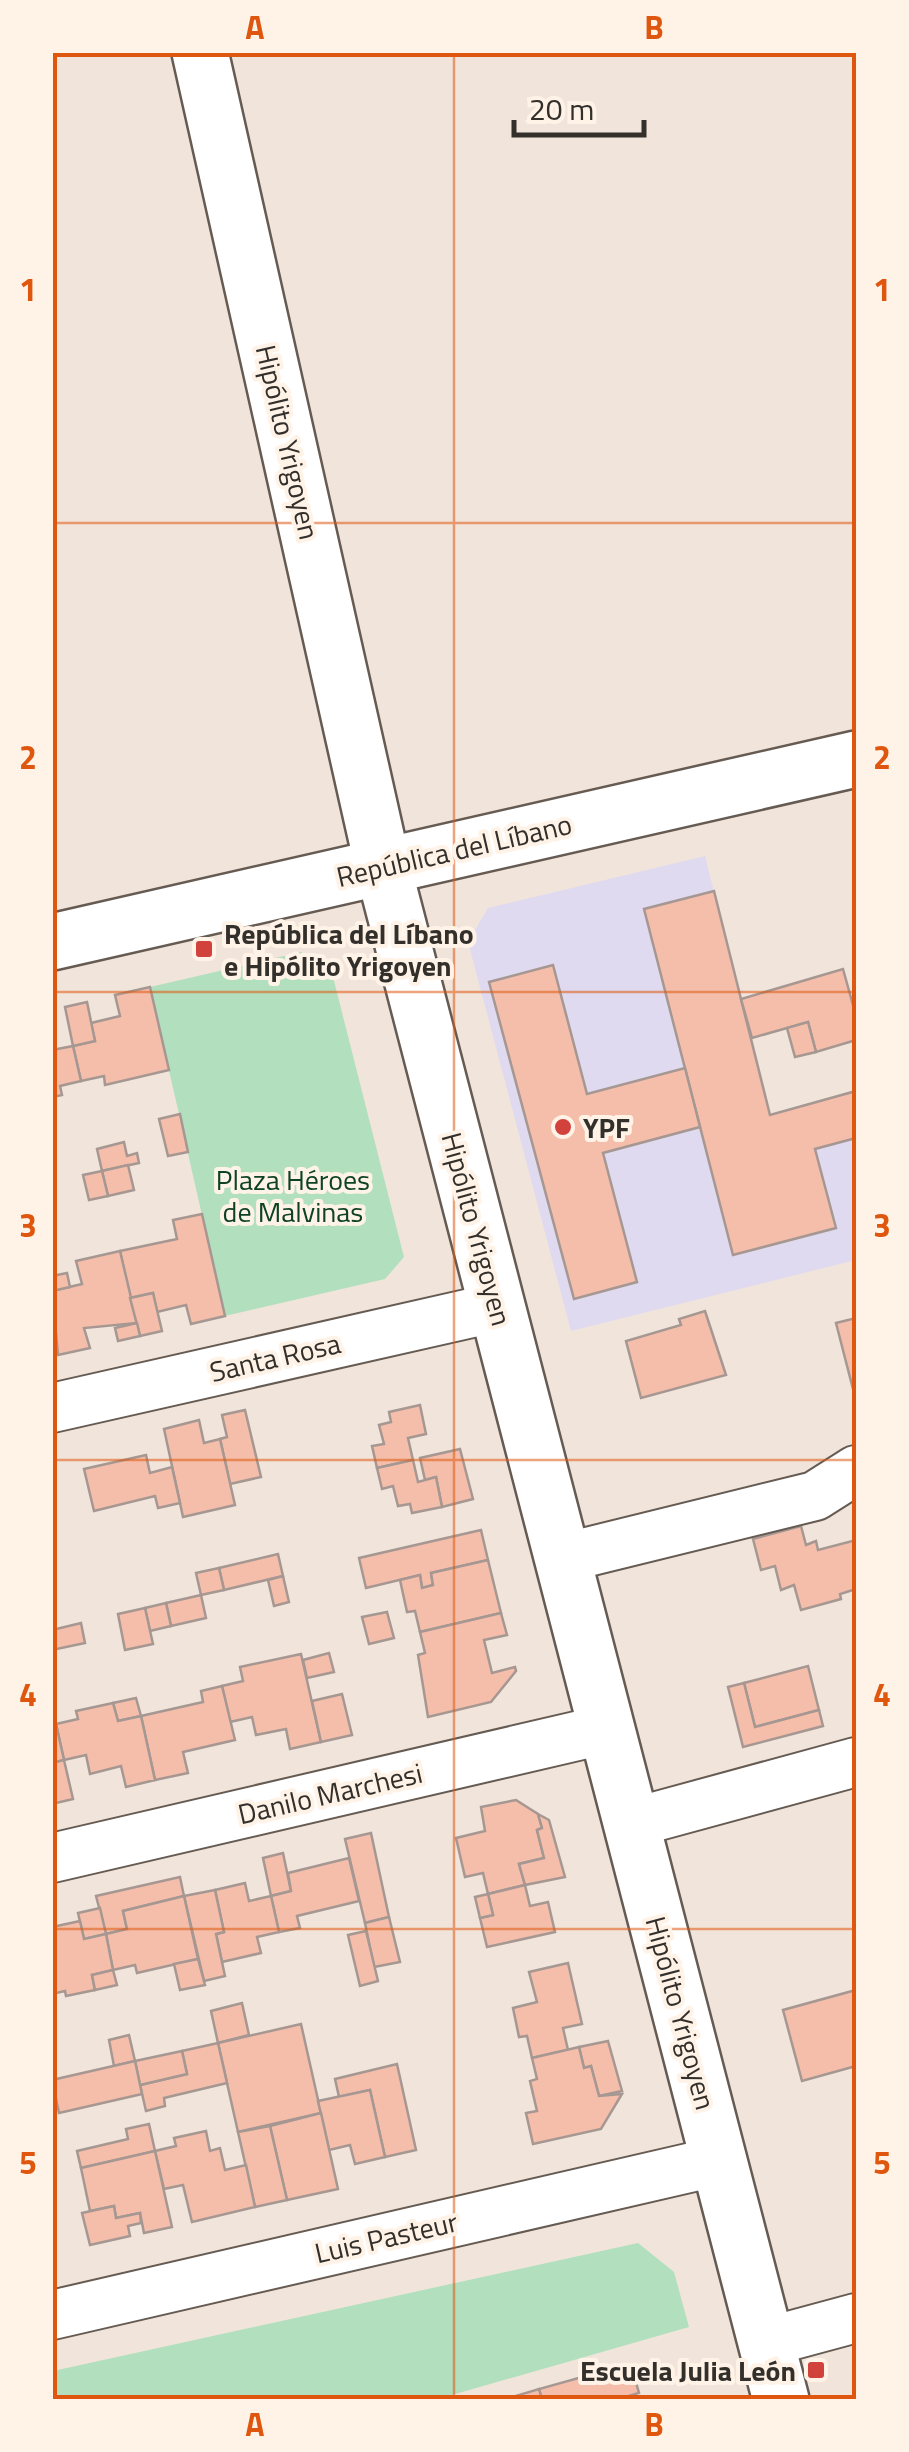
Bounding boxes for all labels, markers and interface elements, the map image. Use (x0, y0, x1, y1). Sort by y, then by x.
text: A (245, 3, 265, 51)
text: B (644, 3, 664, 51)
scale bar (514, 75, 644, 137)
text: 20 m (529, 86, 594, 132)
text: 1 (19, 265, 37, 313)
text: 1 (873, 265, 891, 313)
street label: Hipólito Yrigoyen (245, 340, 331, 544)
text: 2 (19, 733, 37, 781)
text: 2 (873, 733, 891, 781)
street label: República del Líbano (332, 802, 576, 898)
place label: República del Líbano e Hipólito Yrigoyen (224, 912, 474, 987)
marker: República del Líbano e Hipólito Yrigoyen (193, 938, 215, 960)
place label: YPF (583, 1106, 630, 1149)
marker: YPF (552, 1116, 574, 1138)
street label: Hipólito Yrigoyen (431, 1128, 523, 1330)
park label: Plaza Héroes de Malvinas (216, 1158, 370, 1233)
text: 3 (19, 1201, 37, 1249)
text: 3 (873, 1201, 891, 1249)
street label: Santa Rosa (205, 1321, 345, 1393)
text: 4 (19, 1670, 37, 1718)
text: 4 (873, 1670, 891, 1718)
street label: Danilo Marchesi (233, 1751, 427, 1835)
street label: Hipólito Yrigoyen (635, 1912, 727, 2114)
text: 5 (19, 2138, 37, 2186)
text: 5 (873, 2138, 891, 2186)
street label: Luis Pasteur (310, 2200, 462, 2274)
place label: Escuela Julia León (580, 2349, 796, 2392)
marker: Escuela Julia León (805, 2359, 827, 2381)
text: A (245, 2400, 265, 2448)
text: B (644, 2400, 664, 2448)

